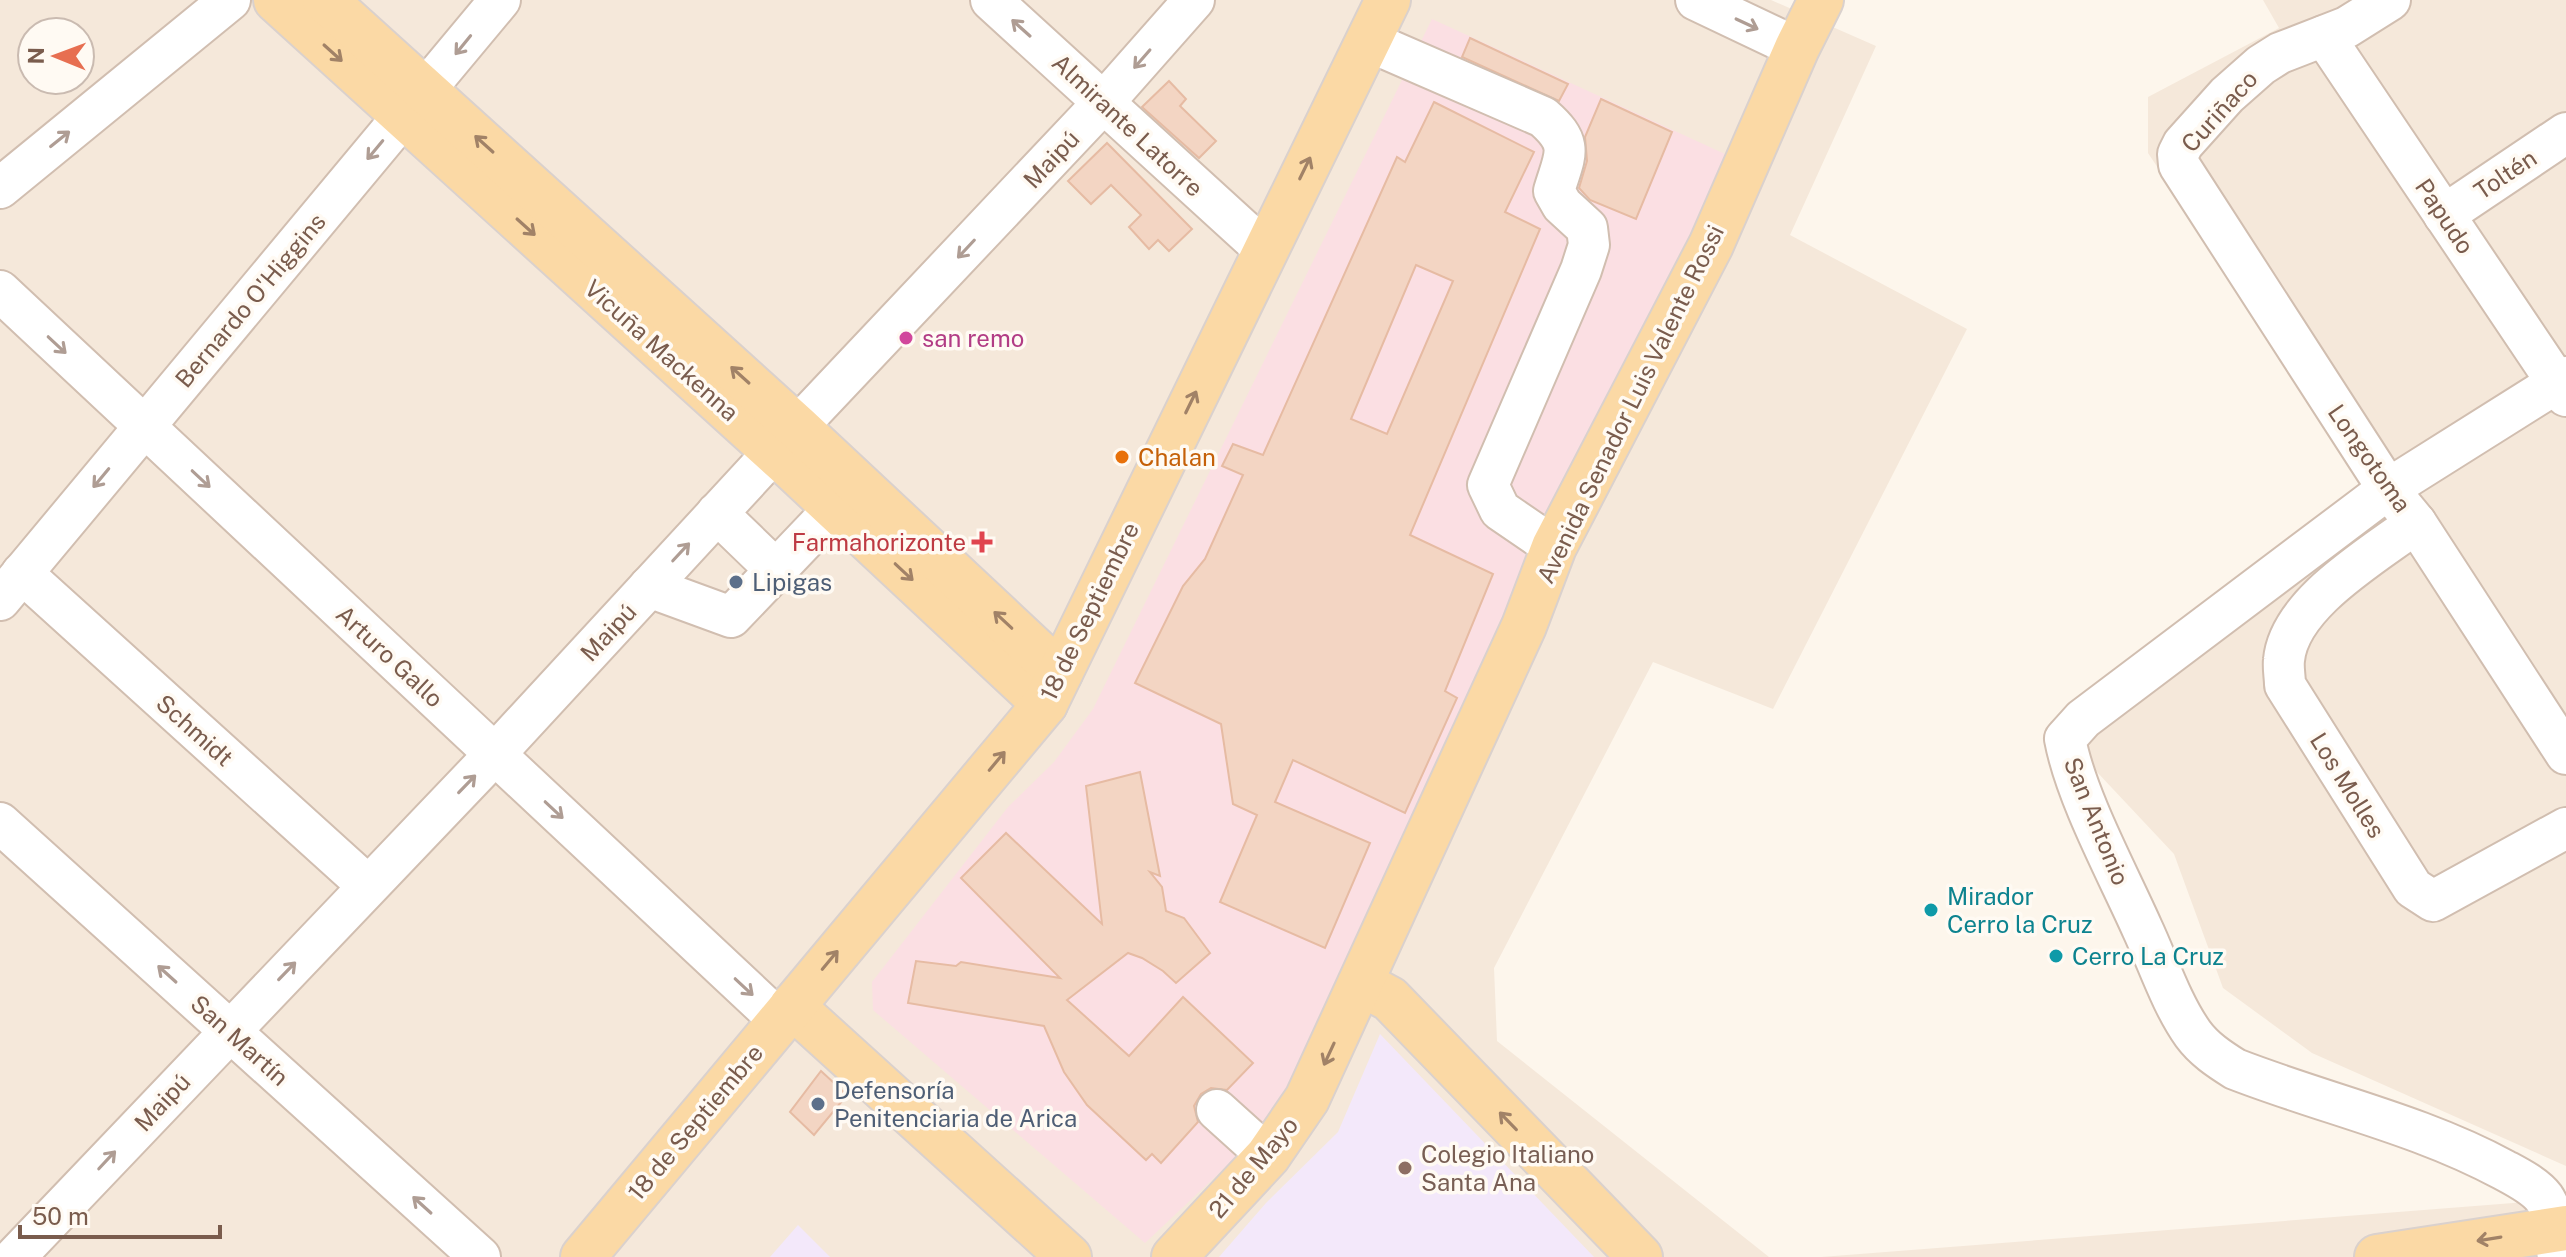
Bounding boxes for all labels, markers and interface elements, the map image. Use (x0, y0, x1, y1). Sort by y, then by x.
north arrow (16, 16, 96, 96)
one-way arrow (1734, 17, 1758, 32)
one-way arrow (1012, 19, 1032, 37)
one-way arrow (454, 34, 472, 55)
one-way arrow (323, 43, 343, 61)
text: N (23, 47, 49, 64)
street label: Almirante Latorre (1047, 48, 1209, 202)
one-way arrow (1134, 48, 1152, 68)
street label: Curiñaco (2175, 65, 2263, 157)
street label: Maipú (1017, 124, 1085, 194)
one-way arrow (50, 130, 71, 148)
one-way arrow (475, 135, 495, 153)
one-way arrow (366, 139, 384, 160)
street label: Toltén (2469, 143, 2541, 205)
one-way arrow (1298, 156, 1314, 180)
street label: Papudo (2410, 173, 2480, 259)
street label: Bernardo O'Higgins (169, 207, 331, 393)
one-way arrow (516, 218, 536, 237)
street label: Avenida Senador Luis Valente Rossi (1531, 220, 1729, 588)
one-way arrow (956, 239, 975, 259)
street label: Vicuña Mackenna (579, 274, 745, 426)
place label: san remo (922, 324, 1024, 352)
marker: san remo (897, 329, 915, 347)
one-way arrow (47, 335, 67, 354)
one-way arrow (730, 366, 750, 384)
one-way arrow (1184, 390, 1199, 414)
street label: Longotoma (2323, 399, 2417, 517)
place label: Chalan (1138, 443, 1216, 471)
marker: Chalan (1113, 448, 1131, 466)
one-way arrow (92, 468, 110, 489)
one-way arrow (191, 470, 211, 489)
street label: 18 de Septiembre (1034, 517, 1144, 705)
place label: Farmahorizonte (792, 528, 966, 556)
marker: Farmahorizonte (973, 533, 991, 551)
one-way arrow (672, 542, 690, 562)
one-way arrow (894, 563, 914, 582)
place label: Lipigas (752, 568, 832, 596)
marker: Lipigas (727, 573, 745, 591)
street label: Maipú (574, 597, 642, 667)
street label: Arturo Gallo (331, 599, 449, 713)
one-way arrow (993, 611, 1013, 629)
street label: Schmidt (151, 688, 239, 772)
street label: Los Molles (2305, 727, 2391, 843)
one-way arrow (988, 751, 1006, 772)
street label: San Antonio (2059, 753, 2135, 889)
one-way arrow (457, 775, 476, 794)
one-way arrow (544, 800, 564, 818)
place label: Mirador Cerro la Cruz (1947, 882, 2093, 938)
marker: Mirador Cerro la Cruz (1922, 901, 1940, 919)
place label: Cerro La Cruz (2072, 942, 2224, 970)
marker: Cerro La Cruz (2047, 947, 2065, 965)
one-way arrow (821, 951, 839, 971)
one-way arrow (277, 961, 296, 981)
one-way arrow (158, 965, 178, 983)
one-way arrow (734, 978, 754, 997)
street label: San Martín (185, 989, 295, 1091)
street label: 18 de Septiembre (622, 1038, 768, 1206)
one-way arrow (1321, 1042, 1336, 1066)
street label: Maipú (128, 1067, 196, 1137)
place label: Defensoría Penitenciaria de Arica (834, 1076, 1077, 1132)
marker: Defensoría Penitenciaria de Arica (809, 1095, 827, 1113)
street label: 21 de Mayo (1203, 1111, 1303, 1223)
one-way arrow (1499, 1112, 1518, 1131)
place label: Colegio Italiano Santa Ana (1421, 1140, 1594, 1196)
one-way arrow (98, 1150, 116, 1170)
marker: Colegio Italiano Santa Ana (1396, 1159, 1414, 1177)
scale bar (20, 1189, 220, 1239)
one-way arrow (413, 1196, 433, 1214)
text: 50 m (32, 1202, 89, 1230)
one-way arrow (2477, 1233, 2502, 1248)

